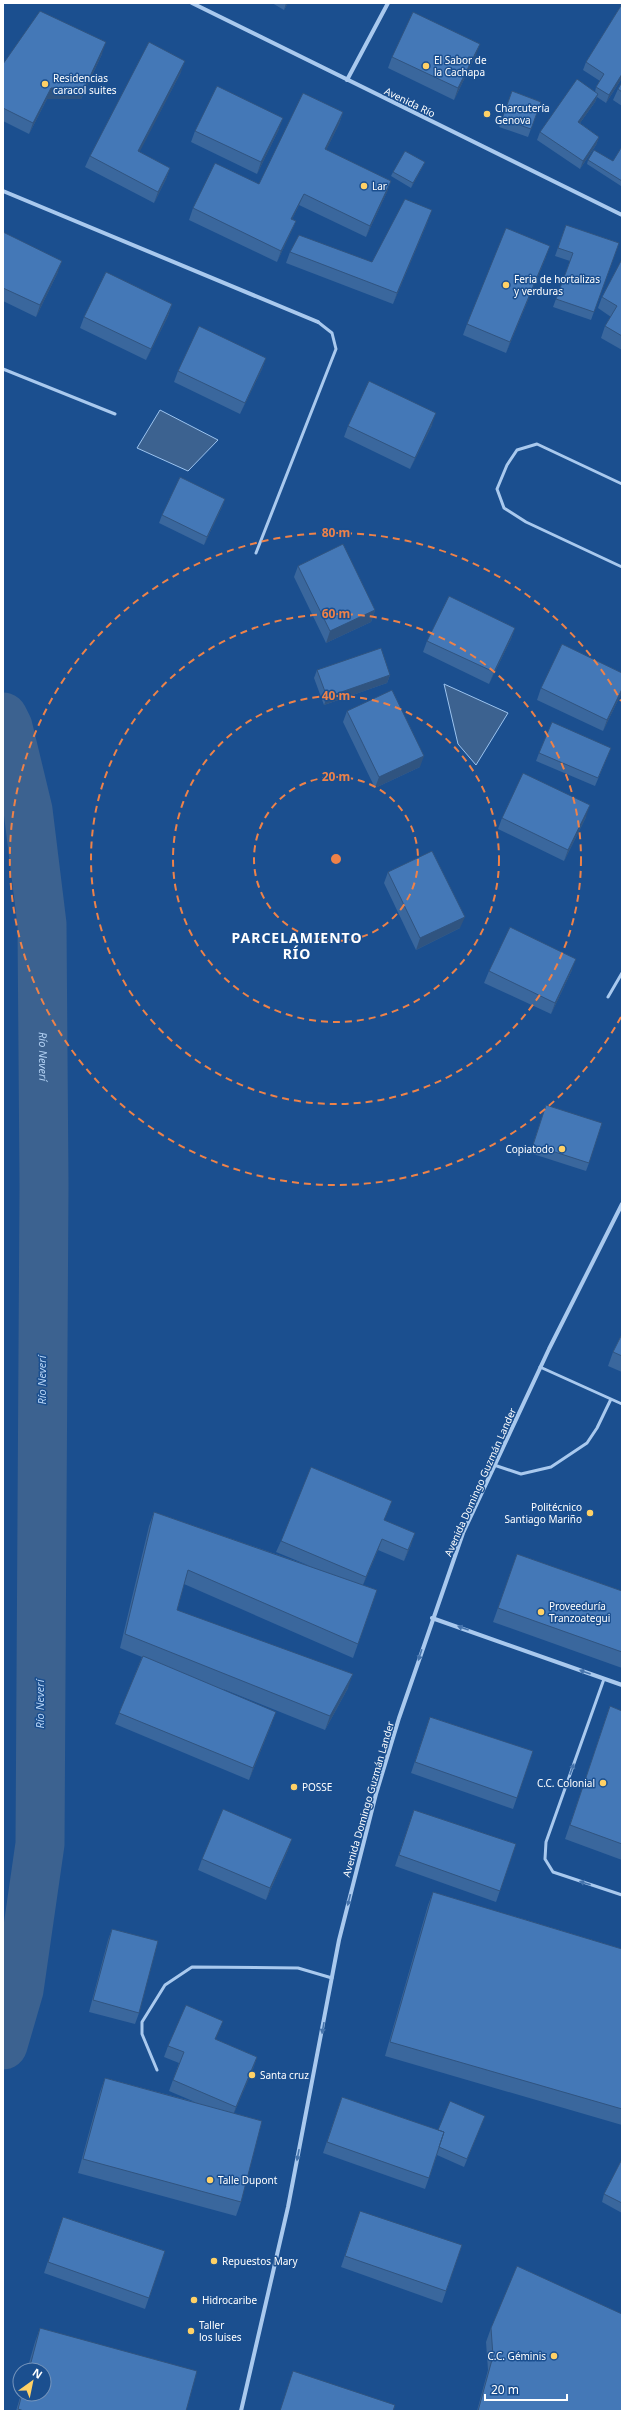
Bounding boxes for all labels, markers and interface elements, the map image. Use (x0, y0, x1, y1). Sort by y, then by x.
place label: El Sabor de la Cachapa (434, 53, 487, 79)
marker: El Sabor de la Cachapa (421, 61, 431, 71)
place label: Residencias caracol suites (53, 71, 117, 97)
marker: Residencias caracol suites (40, 79, 50, 89)
street label: Avenida Río (382, 84, 438, 120)
place label: Charcutería Genova (495, 101, 550, 127)
marker: Charcutería Genova (482, 109, 492, 119)
place label: Lar (372, 179, 387, 193)
marker: Lar (359, 181, 369, 191)
place label: Feria de hortalizas y verduras (514, 272, 600, 298)
marker: Feria de hortalizas y verduras (501, 280, 511, 290)
text: 80 m (322, 524, 350, 541)
text: 60 m (322, 605, 350, 622)
text: 40 m (322, 687, 350, 704)
text: 20 m (322, 768, 350, 785)
centre of rings (329, 852, 343, 866)
district label: PARCELAMIENTO RÍO (232, 928, 362, 963)
water label: Río Neverí (36, 1032, 51, 1082)
place label: Copiatodo (505, 1142, 554, 1156)
marker: Copiatodo (557, 1144, 567, 1154)
water label: Río Neverí (34, 1354, 49, 1405)
street label: Avenida Domingo Guzmán Lander (441, 1405, 519, 1559)
place label: Politécnico Santiago Mariño (505, 1500, 582, 1526)
marker: Politécnico Santiago Mariño (585, 1508, 595, 1518)
place label: Proveeduría Tranzoategui (549, 1599, 610, 1625)
marker: Proveeduría Tranzoategui (536, 1607, 546, 1617)
one-way arrow (456, 1625, 468, 1631)
one-way arrow (417, 1649, 423, 1661)
one-way arrow (579, 1669, 591, 1675)
water label: Río Neverí (32, 1678, 47, 1729)
street label: Avenida Domingo Guzmán Lander (339, 1720, 397, 1878)
one-way arrow (570, 1762, 576, 1774)
place label: C.C. Colonial (537, 1776, 595, 1790)
marker: C.C. Colonial (598, 1778, 608, 1788)
place label: POSSE (302, 1780, 332, 1794)
marker: POSSE (289, 1782, 299, 1792)
one-way arrow (579, 1879, 591, 1885)
one-way arrow (345, 1894, 351, 1906)
one-way arrow (320, 2022, 326, 2034)
place label: Santa cruz (260, 2068, 309, 2082)
marker: Santa cruz (247, 2070, 257, 2080)
one-way arrow (295, 2149, 301, 2161)
place label: Talle Dupont (218, 2173, 278, 2187)
marker: Talle Dupont (205, 2175, 215, 2185)
place label: Repuestos Mary (222, 2254, 298, 2268)
marker: Repuestos Mary (209, 2256, 219, 2266)
place label: Hidrocaribe (202, 2293, 257, 2307)
marker: Hidrocaribe (189, 2295, 199, 2305)
place label: Taller los luises (199, 2318, 242, 2344)
marker: Taller los luises (186, 2326, 196, 2336)
place label: C.C. Géminis (488, 2349, 546, 2363)
marker: C.C. Géminis (549, 2351, 559, 2361)
north arrow (12, 2362, 52, 2402)
text: N (30, 2364, 46, 2382)
scale bar (485, 2376, 567, 2402)
text: 20 m (491, 2381, 519, 2398)

